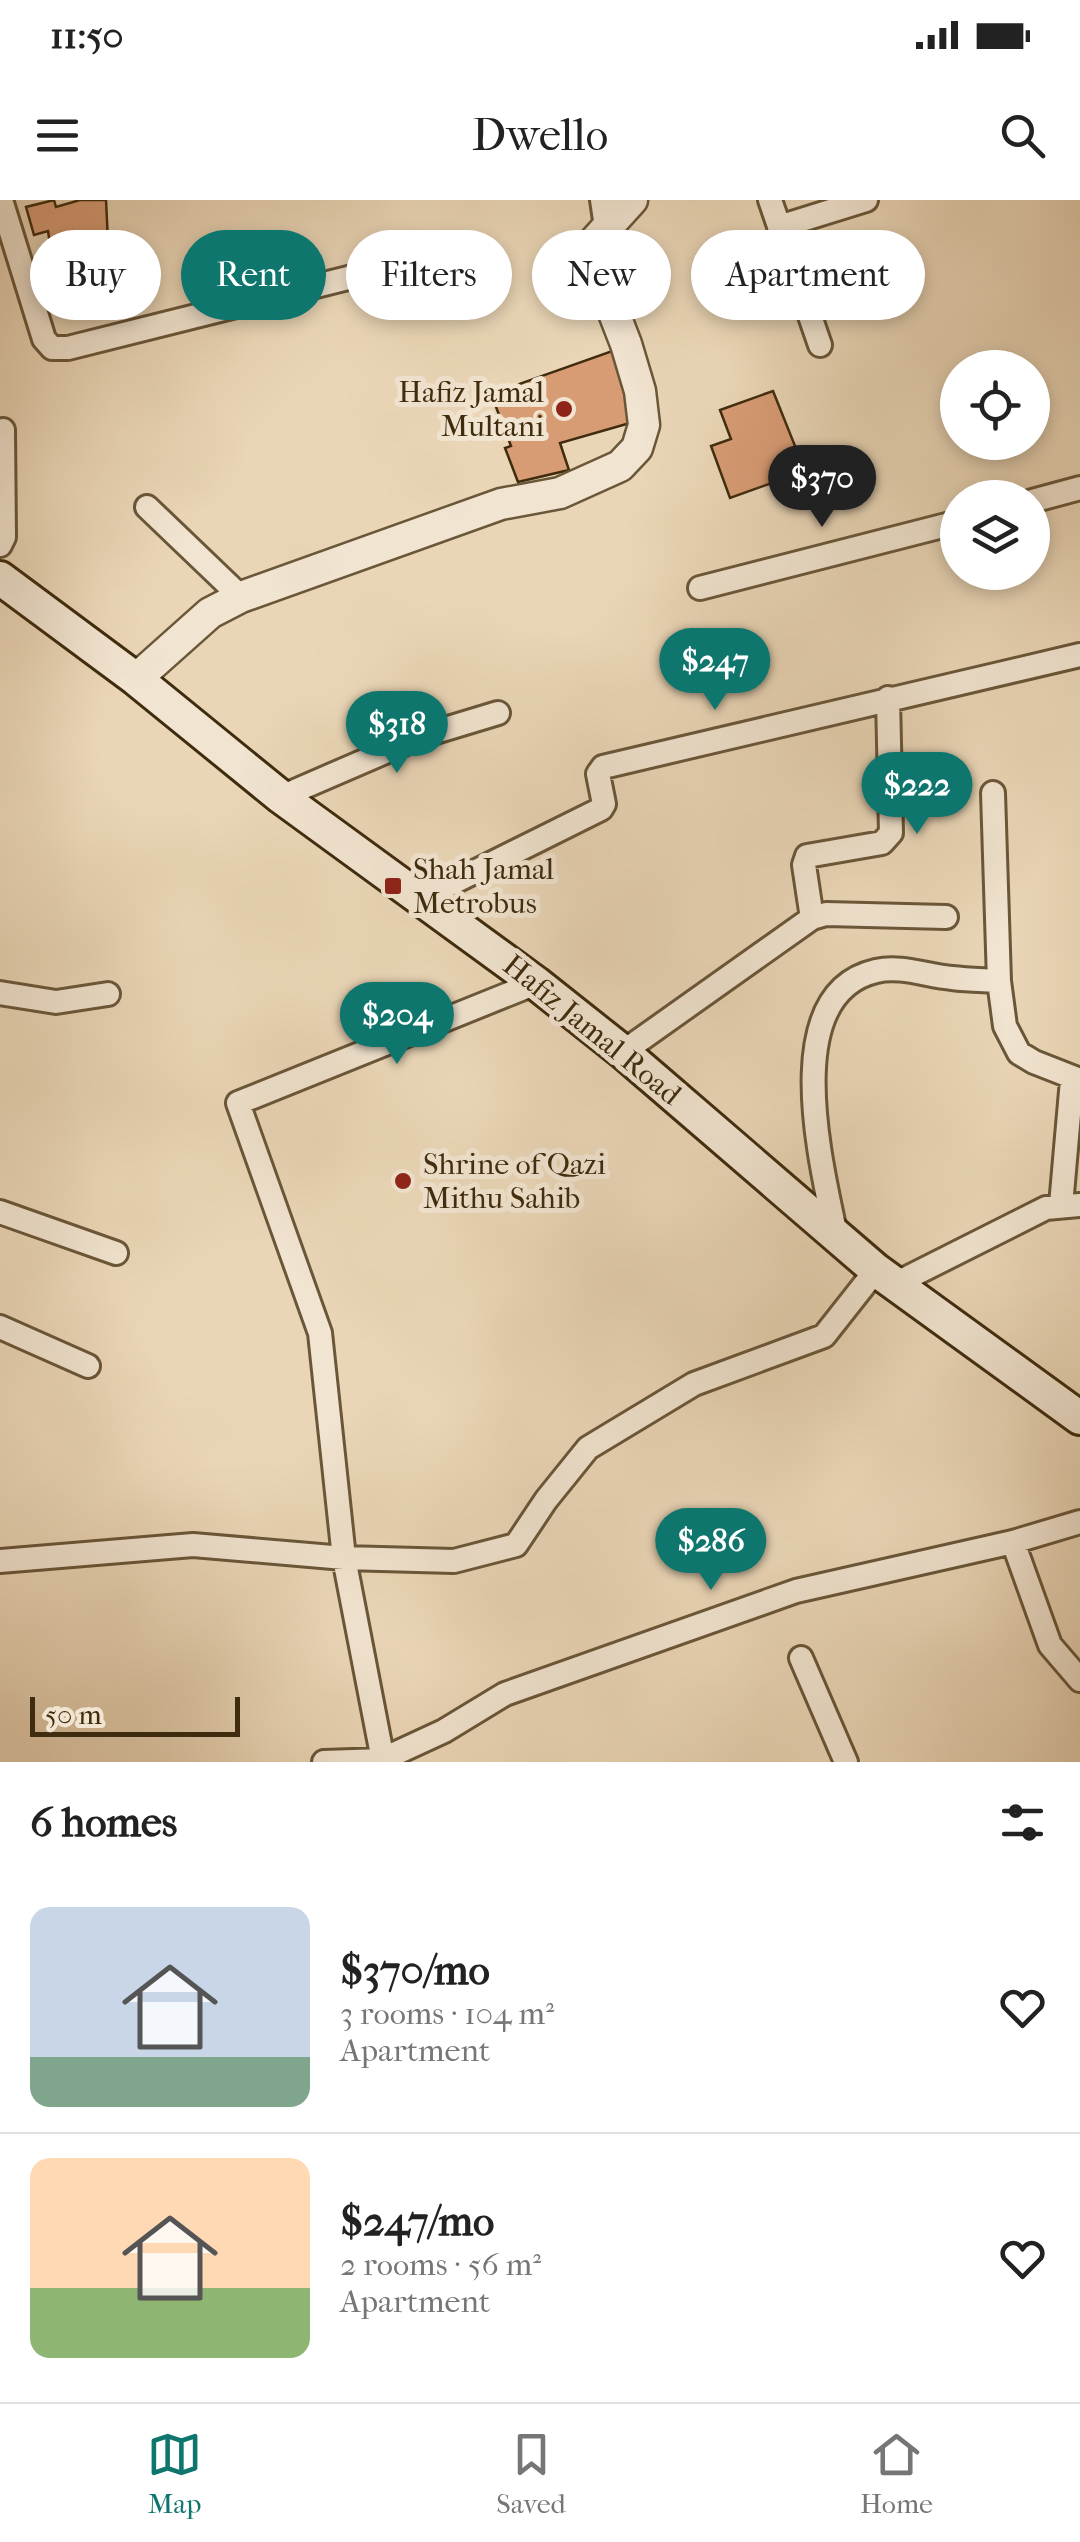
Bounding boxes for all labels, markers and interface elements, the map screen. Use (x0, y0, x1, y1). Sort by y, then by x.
text: 11:50 (50, 13, 124, 58)
icon: menu (30, 108, 85, 163)
icon: search (995, 108, 1050, 163)
text: Dwello (472, 109, 608, 162)
chip: Buy (30, 230, 161, 320)
chip: Rent (181, 230, 326, 320)
chip: Filters (346, 230, 512, 320)
chip: New (532, 230, 671, 320)
chip: Apartment (691, 230, 925, 320)
map controls (940, 350, 1050, 590)
button: locate (940, 350, 1050, 460)
place label: Hafiz Jamal Multani (398, 375, 544, 444)
marker: Hafiz Jamal Multani (553, 398, 575, 420)
pin: $370 (763, 445, 881, 530)
text: $370 (790, 459, 854, 496)
button: layers (940, 480, 1050, 590)
pin: $247 (656, 628, 774, 713)
text: $247 (681, 642, 749, 679)
pin: $318 (338, 691, 456, 776)
text: $318 (368, 705, 426, 742)
pin: $222 (858, 752, 976, 837)
text: $222 (884, 766, 950, 803)
place label: Shah Jamal Metrobus (413, 852, 554, 921)
marker: Shah Jamal Metrobus (382, 875, 404, 897)
street label: Hafiz Jamal Road (496, 948, 689, 1113)
pin: $204 (338, 982, 456, 1067)
text: $204 (362, 996, 432, 1033)
place label: Shrine of Qazi Mithu Sahib (423, 1147, 606, 1216)
marker: Shrine of Qazi Mithu Sahib (392, 1170, 414, 1192)
pin: $286 (652, 1508, 770, 1593)
text: $286 (677, 1522, 745, 1559)
scale bar (30, 1692, 240, 1736)
text: 50 m (45, 1698, 102, 1731)
icon: filters (995, 1795, 1050, 1850)
text: 6 homes (30, 1798, 177, 1847)
text: $370/mo (340, 1946, 490, 1995)
icon: home (110, 1947, 230, 2067)
icon: heart (995, 1980, 1050, 2035)
text: 3 rooms · 104 m² (340, 1995, 554, 2032)
text: Apartment (340, 2032, 490, 2069)
text: $247/mo (340, 2197, 494, 2246)
icon: home (110, 2198, 230, 2318)
icon: heart (995, 2231, 1050, 2286)
text: 2 rooms · 56 m² (340, 2246, 541, 2283)
text: Apartment (340, 2283, 490, 2320)
tab: Map (147, 2427, 202, 2520)
tab: Saved (496, 2427, 566, 2520)
tab: Home (860, 2427, 933, 2520)

